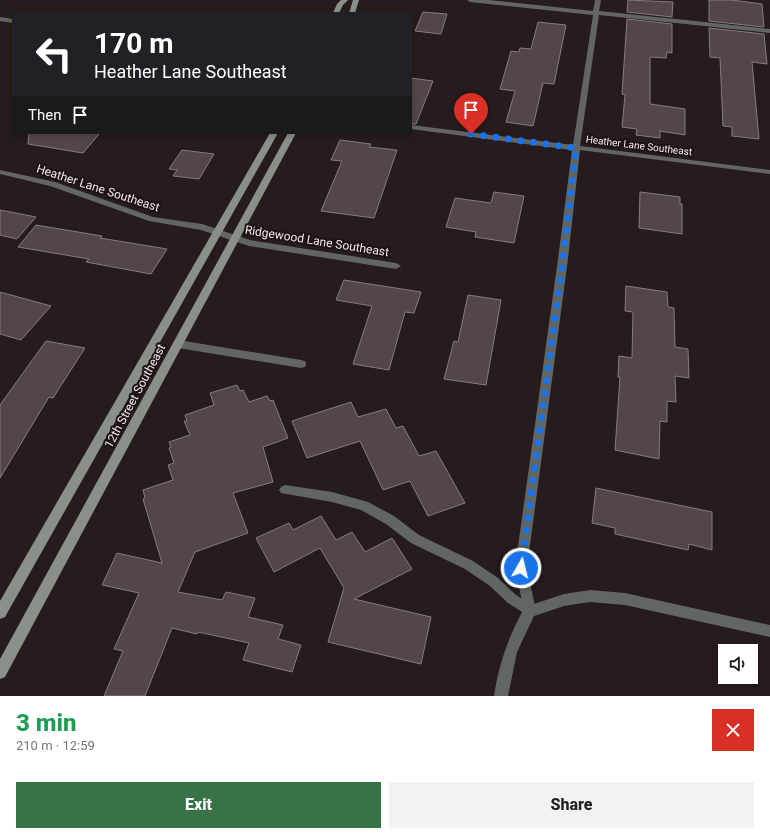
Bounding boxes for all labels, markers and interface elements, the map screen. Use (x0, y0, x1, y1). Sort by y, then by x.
text: 170 m (94, 27, 173, 60)
icon: left (28, 28, 80, 80)
text: Heather Lane Southeast (94, 61, 287, 82)
pin (454, 93, 488, 134)
icon: arrive (460, 99, 482, 121)
icon: arrive (69, 104, 91, 126)
text: Then (28, 106, 61, 124)
street label: Heather Lane Southeast (585, 134, 693, 157)
street label: Heather Lane Southeast (35, 161, 161, 215)
street label: Ridgewood Lane Southeast (244, 223, 390, 259)
street label: 12th Street Southeast (102, 342, 168, 450)
position arrow (500, 547, 542, 589)
map controls (718, 644, 758, 684)
button: sound (718, 644, 758, 684)
text: 3 min (16, 709, 77, 737)
button: close (712, 709, 754, 751)
text: 210 m · 12:59 (16, 738, 95, 753)
button: Exit (16, 782, 381, 828)
button: Share (389, 782, 754, 828)

